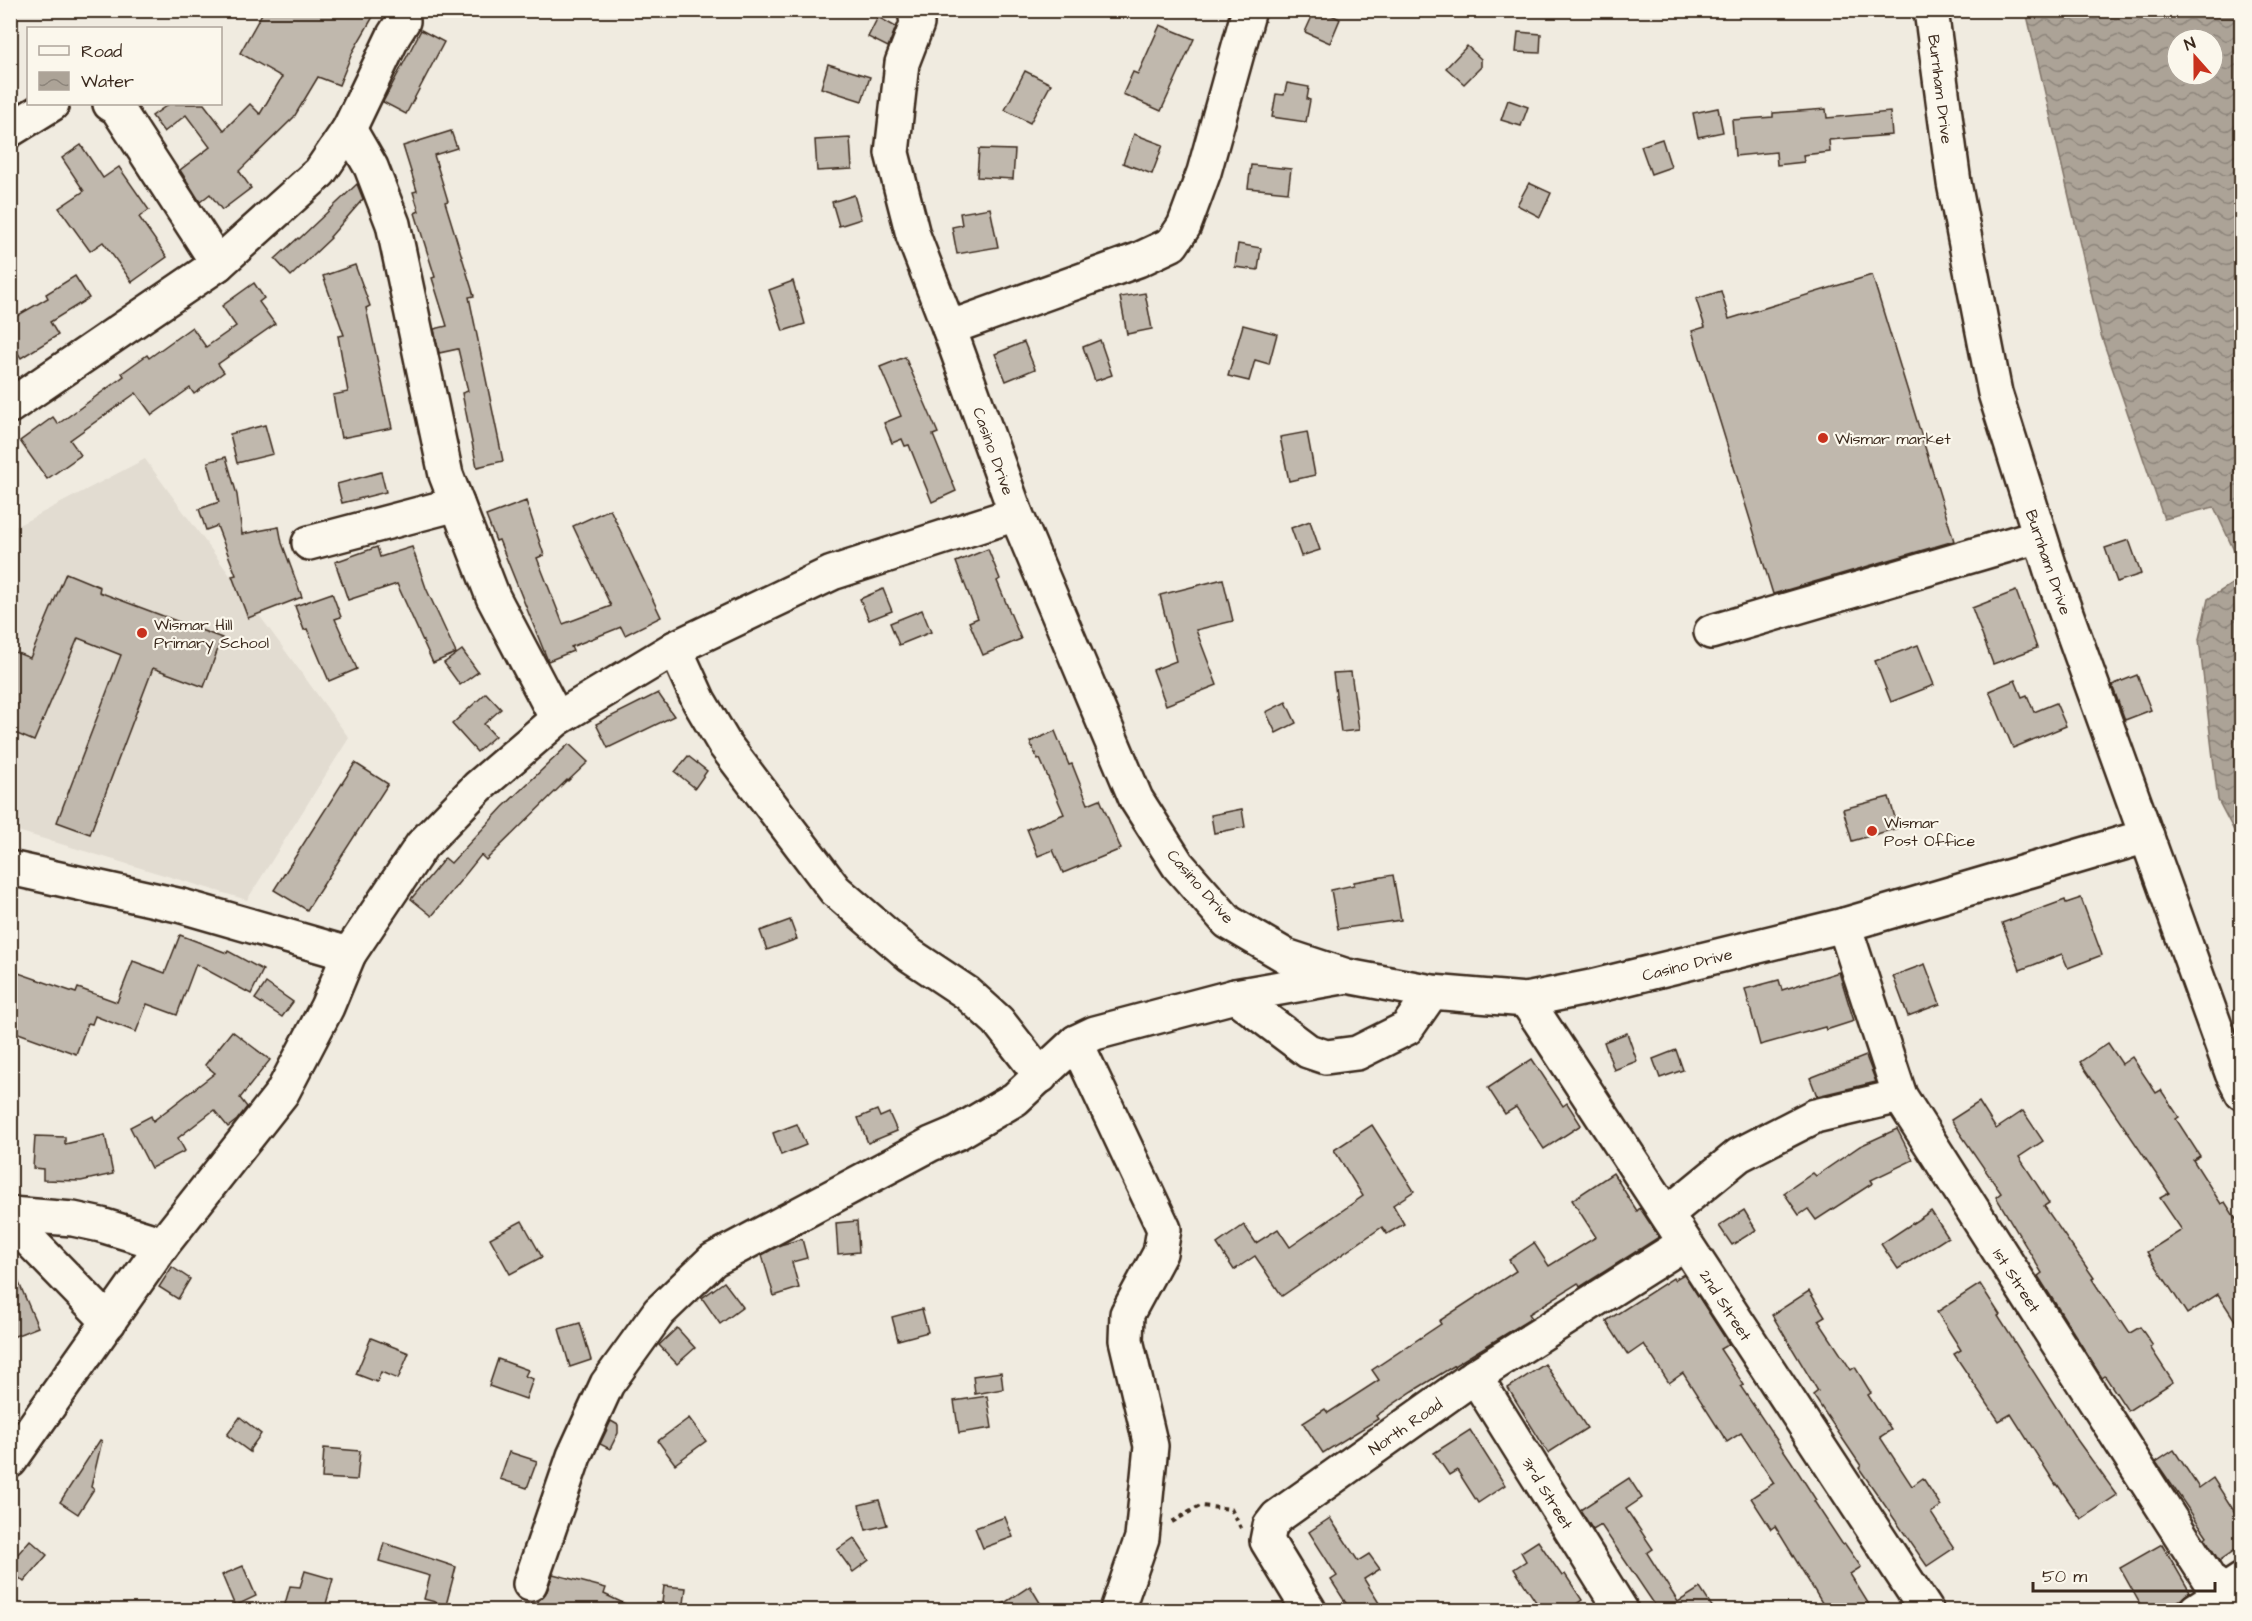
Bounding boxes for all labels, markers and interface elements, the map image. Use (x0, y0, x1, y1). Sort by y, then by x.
legend (27, 27, 222, 105)
north arrow (2165, 27, 2225, 87)
text: N (2181, 32, 2199, 56)
street label: Burnham Drive (1922, 33, 1958, 145)
text: Road (81, 39, 122, 64)
text: Water (81, 69, 134, 94)
street label: Casino Drive (967, 404, 1019, 499)
place label: Wismar market (1835, 428, 1951, 450)
marker: Wismar market (1816, 431, 1830, 445)
street label: Burnham Drive (2020, 507, 2076, 618)
place label: Wismar Hill Primary School (154, 614, 269, 655)
marker: Wismar Hill Primary School (135, 626, 149, 640)
place label: Wismar Post Office (1884, 812, 1975, 852)
marker: Wismar Post Office (1865, 824, 1879, 838)
street label: Casino Drive (1162, 845, 1239, 929)
street label: Casino Drive (1640, 943, 1735, 987)
street label: 1st Street (1987, 1244, 2045, 1317)
street label: 2nd Street (1694, 1266, 1757, 1346)
street label: North Road (1364, 1393, 1447, 1460)
street label: 3rd Street (1516, 1453, 1578, 1534)
scale bar (2033, 1555, 2214, 1593)
text: 50 m (2042, 1564, 2087, 1589)

